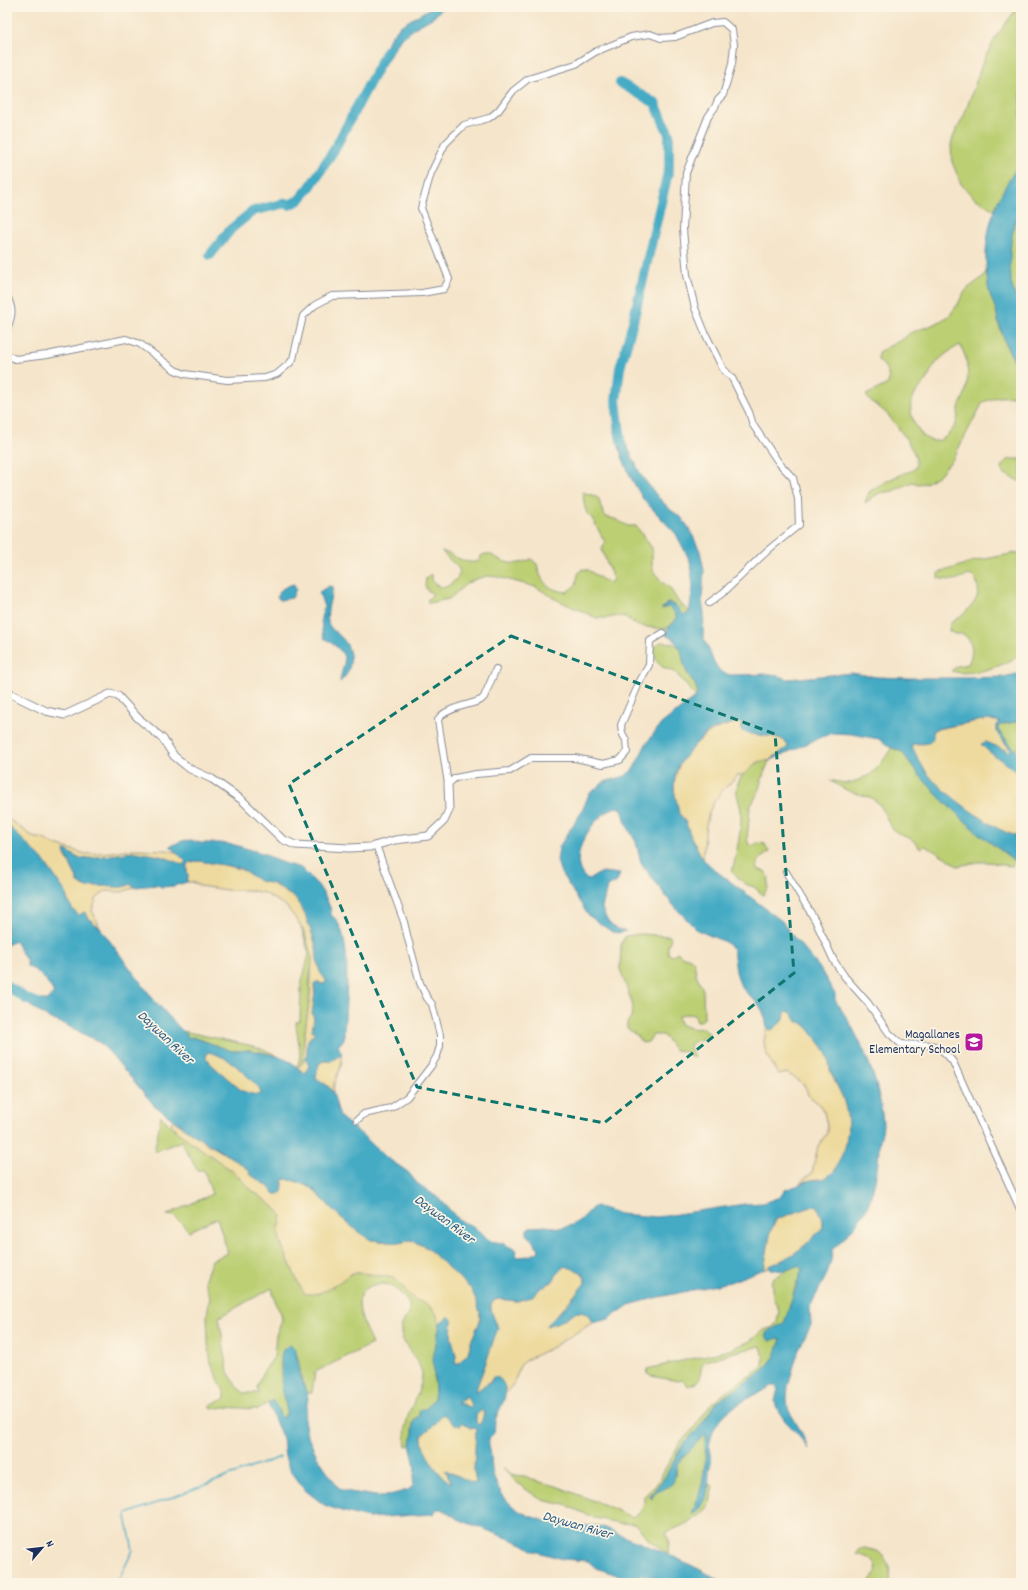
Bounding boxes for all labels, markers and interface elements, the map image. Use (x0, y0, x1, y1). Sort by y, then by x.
water label: Daywan River (132, 1006, 199, 1071)
place label: Magallanes Elementary School (869, 1026, 960, 1060)
school or university icon: Magallanes Elementary School (963, 1031, 985, 1053)
water label: Daywan River (410, 1191, 480, 1251)
water label: Daywan River (540, 1507, 616, 1546)
north arrow (22, 1528, 62, 1568)
text: N (41, 1538, 58, 1551)

